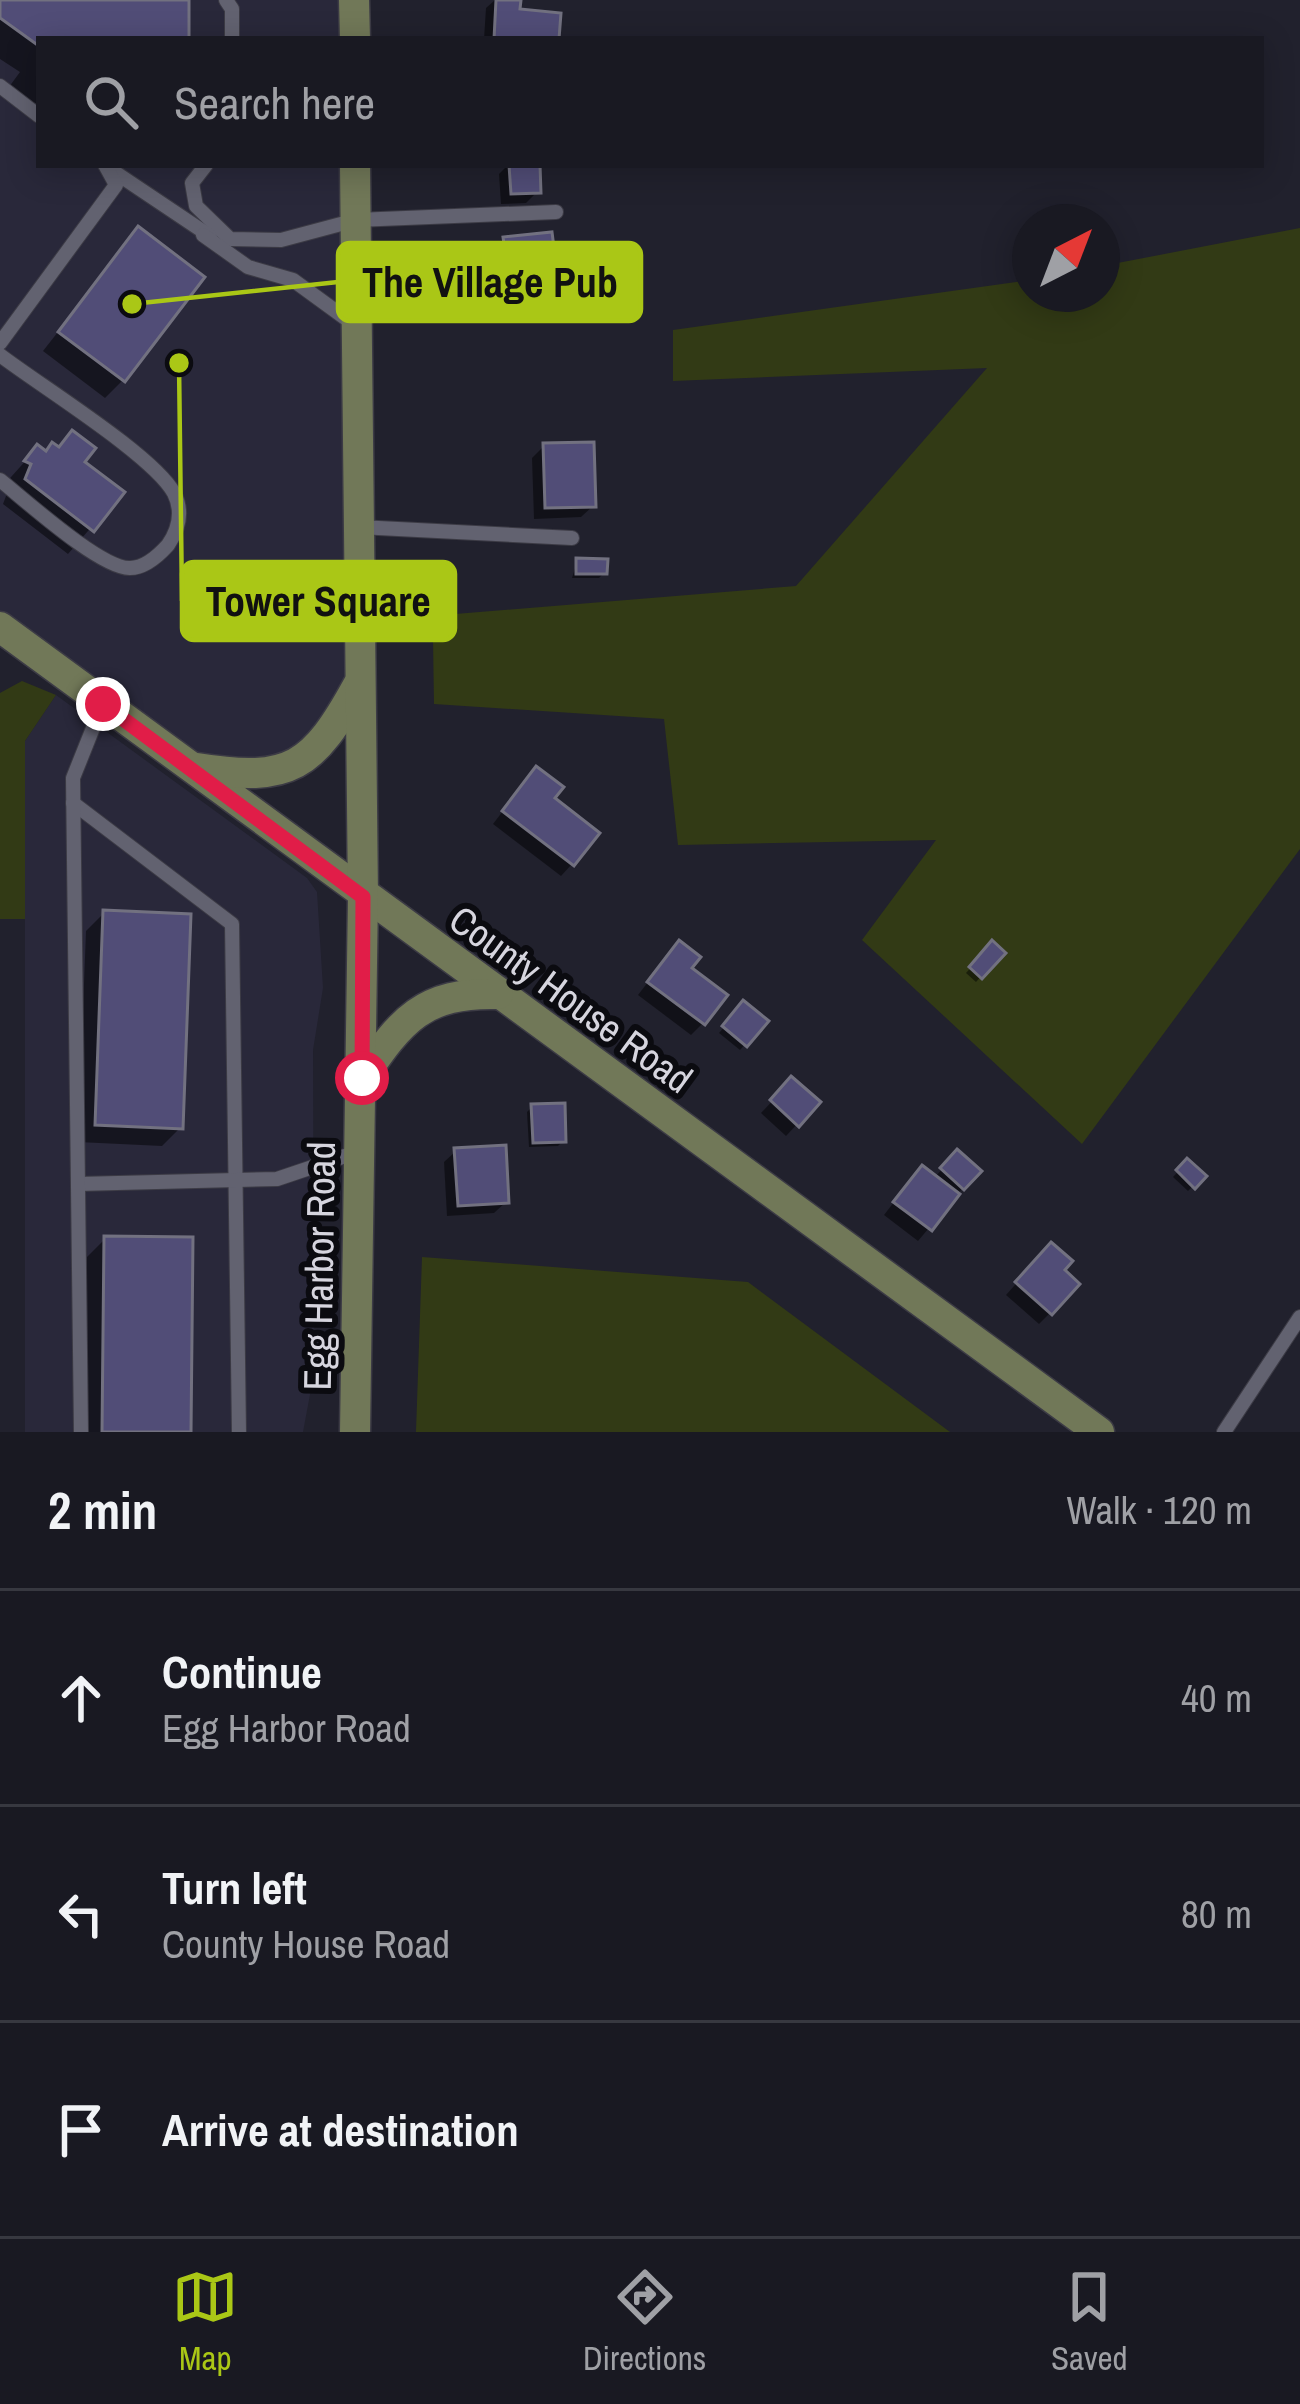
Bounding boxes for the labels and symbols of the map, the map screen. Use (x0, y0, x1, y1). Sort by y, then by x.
north arrow (1012, 204, 1120, 312)
callout: The Village Pub (338, 243, 641, 321)
text: The Village Pub (362, 254, 618, 310)
callout: Tower Square (182, 562, 455, 640)
text: Tower Square (205, 573, 431, 629)
route end (76, 677, 130, 731)
street label: County House Road (439, 893, 703, 1105)
route start (335, 1051, 389, 1105)
street label: Egg Harbor Road (291, 1141, 347, 1391)

